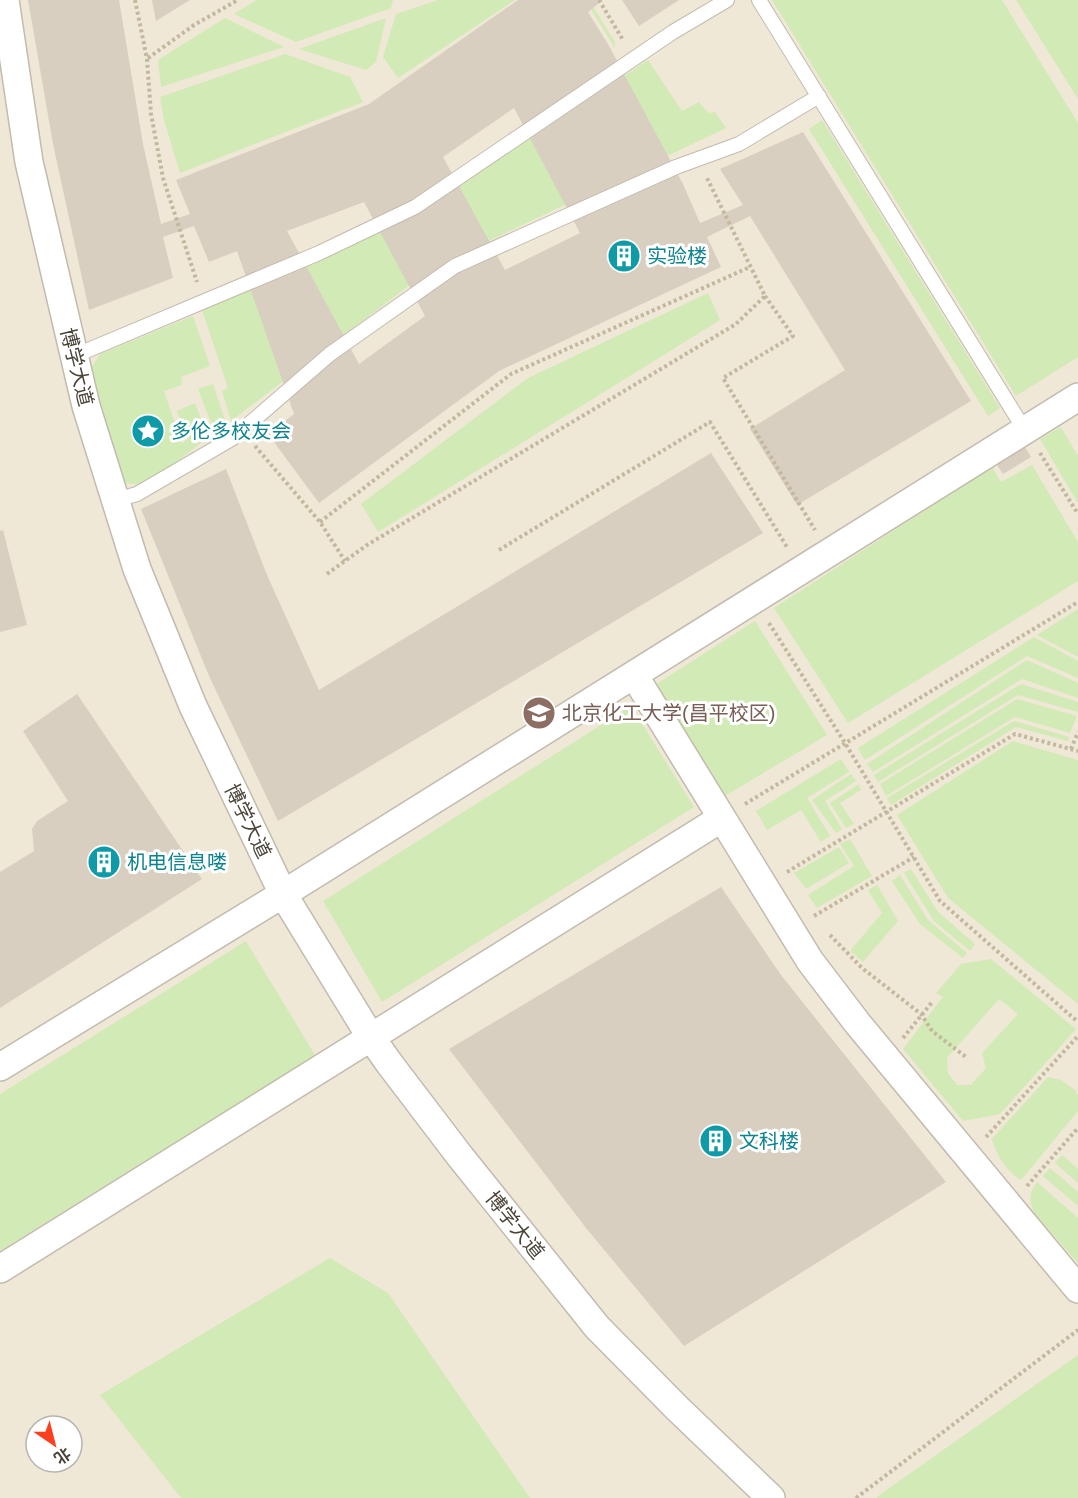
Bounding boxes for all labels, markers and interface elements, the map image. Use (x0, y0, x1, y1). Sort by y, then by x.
building icon: 实验楼 (606, 238, 642, 274)
place label: 实验楼 (647, 245, 707, 267)
street label: 博学大道 (57, 326, 97, 408)
place icon: 多伦多校友会 (130, 413, 166, 449)
place label: 多伦多校友会 (171, 420, 291, 442)
school or university icon: 北京化工大学(昌平校区) (521, 695, 557, 731)
place label: 北京化工大学(昌平校区) (562, 702, 775, 724)
street label: 博学大道 (221, 780, 275, 862)
building icon: 机电信息喽 (86, 844, 122, 880)
place label: 机电信息喽 (127, 851, 227, 873)
building icon: 文科楼 (698, 1123, 734, 1159)
place label: 文科楼 (739, 1130, 799, 1152)
street label: 博学大道 (481, 1187, 549, 1263)
north arrow (24, 1414, 84, 1474)
text: 北 (51, 1444, 74, 1467)

